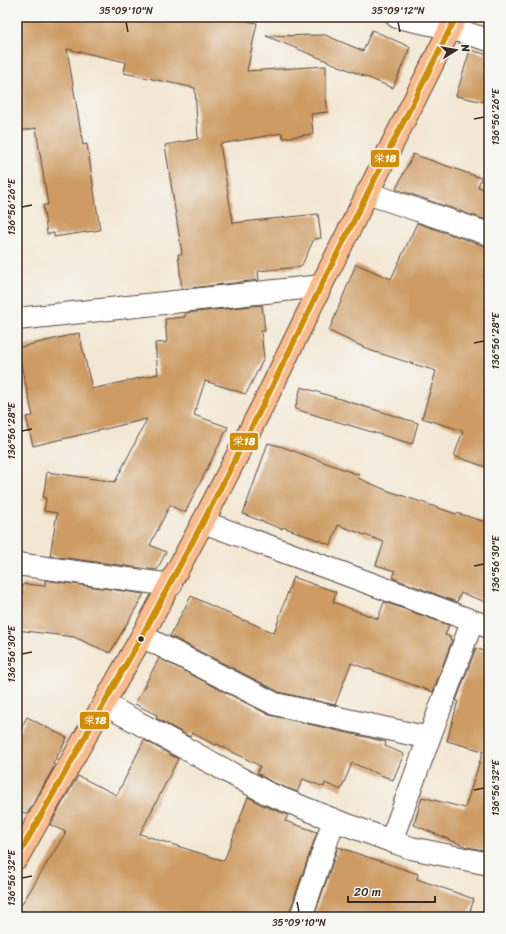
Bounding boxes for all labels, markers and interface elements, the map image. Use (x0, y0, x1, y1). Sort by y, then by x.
text: 35°09'10"N (99, 2, 153, 20)
text: 35°09'12"N (371, 2, 425, 20)
north arrow (436, 30, 476, 70)
text: N (455, 42, 475, 54)
text: 136°56'26"E (487, 87, 505, 145)
line badge: 栄18 (370, 149, 400, 168)
text: 栄18 (374, 149, 397, 168)
text: 136°56'26"E (3, 177, 21, 235)
text: 136°56'28"E (487, 311, 505, 369)
text: 136°56'28"E (3, 401, 21, 459)
line badge: 栄18 (229, 432, 259, 451)
text: 栄18 (233, 432, 256, 451)
text: 136°56'30"E (487, 534, 505, 592)
text: 136°56'30"E (3, 624, 21, 682)
unlabelled marker (136, 634, 146, 644)
line badge: 栄18 (79, 711, 110, 730)
text: 栄18 (84, 711, 107, 730)
text: 136°56'32"E (487, 758, 505, 816)
text: 136°56'32"E (3, 848, 21, 906)
scale bar (348, 878, 435, 904)
text: 20 m (354, 881, 381, 903)
text: 35°09'10"N (272, 914, 326, 932)

